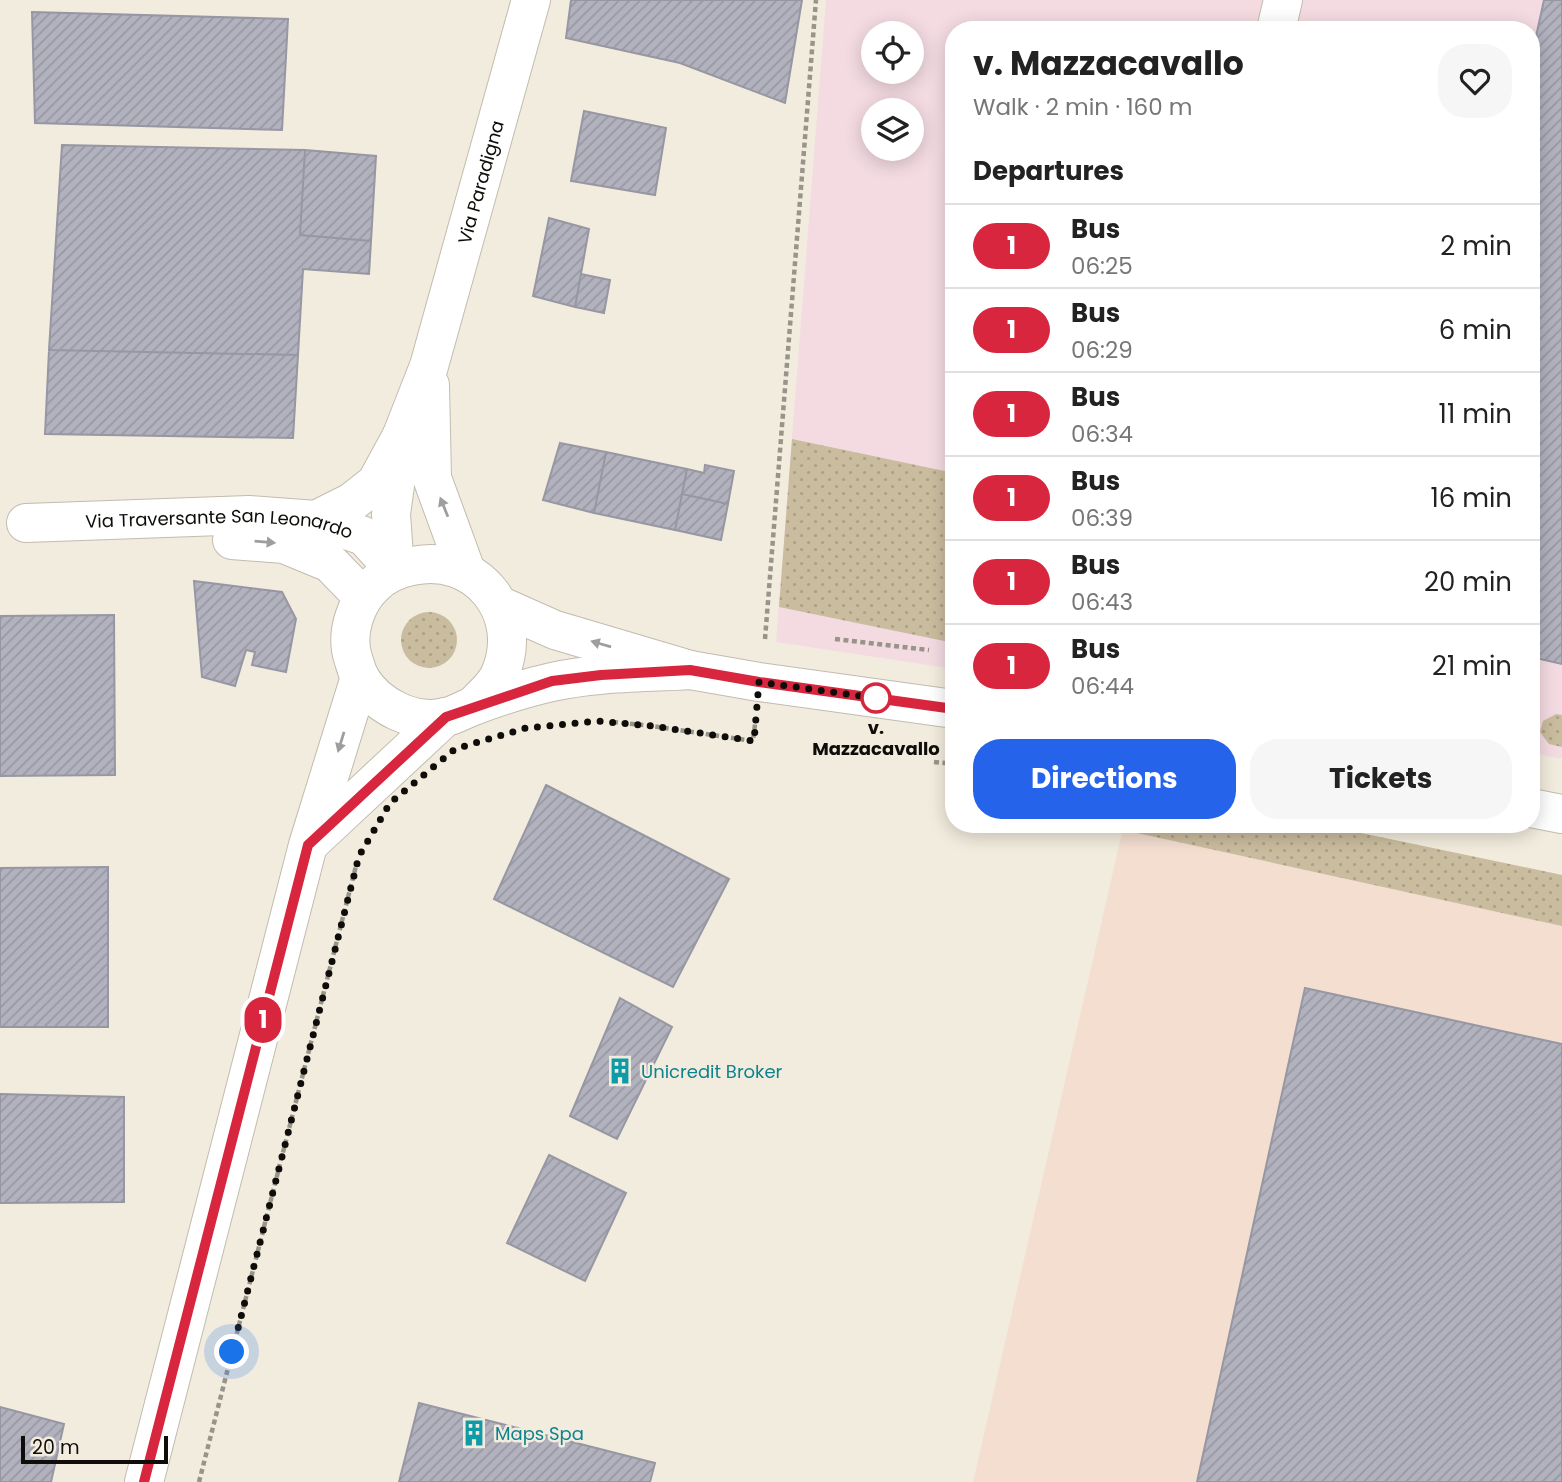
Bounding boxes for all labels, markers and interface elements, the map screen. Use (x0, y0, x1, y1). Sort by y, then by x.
map controls (861, 21, 924, 161)
button: locate (861, 21, 924, 84)
text: v. Mazzacavallo (973, 40, 1244, 87)
button: heart (1438, 44, 1512, 118)
text: Walk · 2 min · 160 m (973, 91, 1193, 123)
button: layers (861, 98, 924, 161)
street label: Via Paradigna (451, 117, 509, 247)
text: Departures (973, 153, 1124, 189)
text: Bus (1071, 211, 1120, 247)
text: 2 min (1440, 228, 1512, 264)
text: 1 (1007, 229, 1016, 262)
text: 06:25 (1071, 250, 1133, 282)
text: Bus (1071, 295, 1120, 331)
text: 6 min (1439, 312, 1512, 348)
text: 1 (1007, 313, 1016, 346)
text: 06:29 (1071, 334, 1133, 366)
text: Bus (1071, 379, 1120, 415)
text: 11 min (1439, 396, 1512, 432)
text: 1 (1007, 397, 1016, 430)
text: 06:34 (1071, 418, 1133, 450)
text: Bus (1071, 463, 1120, 499)
text: 16 min (1430, 480, 1512, 516)
text: 1 (1007, 481, 1016, 514)
one-way arrow (438, 496, 449, 517)
street label: Via Traversante San Leonardo (85, 502, 356, 544)
text: 06:39 (1071, 502, 1133, 534)
one-way arrow (254, 537, 276, 548)
text: Bus (1071, 547, 1120, 583)
text: 20 min (1424, 564, 1512, 600)
text: 1 (1007, 565, 1016, 598)
text: 06:43 (1071, 586, 1133, 618)
text: Bus (1071, 631, 1120, 667)
one-way arrow (590, 638, 611, 648)
text: 21 min (1432, 648, 1512, 684)
text: 1 (1007, 649, 1016, 682)
text: 06:44 (1071, 670, 1134, 702)
marker: v. Mazzacavallo (861, 683, 891, 713)
place label: v. Mazzacavallo (812, 715, 940, 761)
one-way arrow (335, 732, 346, 753)
button: Directions (973, 739, 1236, 819)
button: Tickets (1250, 739, 1512, 819)
line badge: 1 (240, 997, 286, 1043)
text: 1 (258, 1003, 268, 1036)
building icon: Unicredit Broker (605, 1056, 635, 1086)
place label: Unicredit Broker (641, 1059, 783, 1084)
your location (214, 1334, 249, 1369)
building icon: Maps Spa (459, 1418, 489, 1448)
place label: Maps Spa (495, 1421, 584, 1446)
scale bar (21, 1433, 168, 1465)
text: 20 m (32, 1434, 80, 1461)

